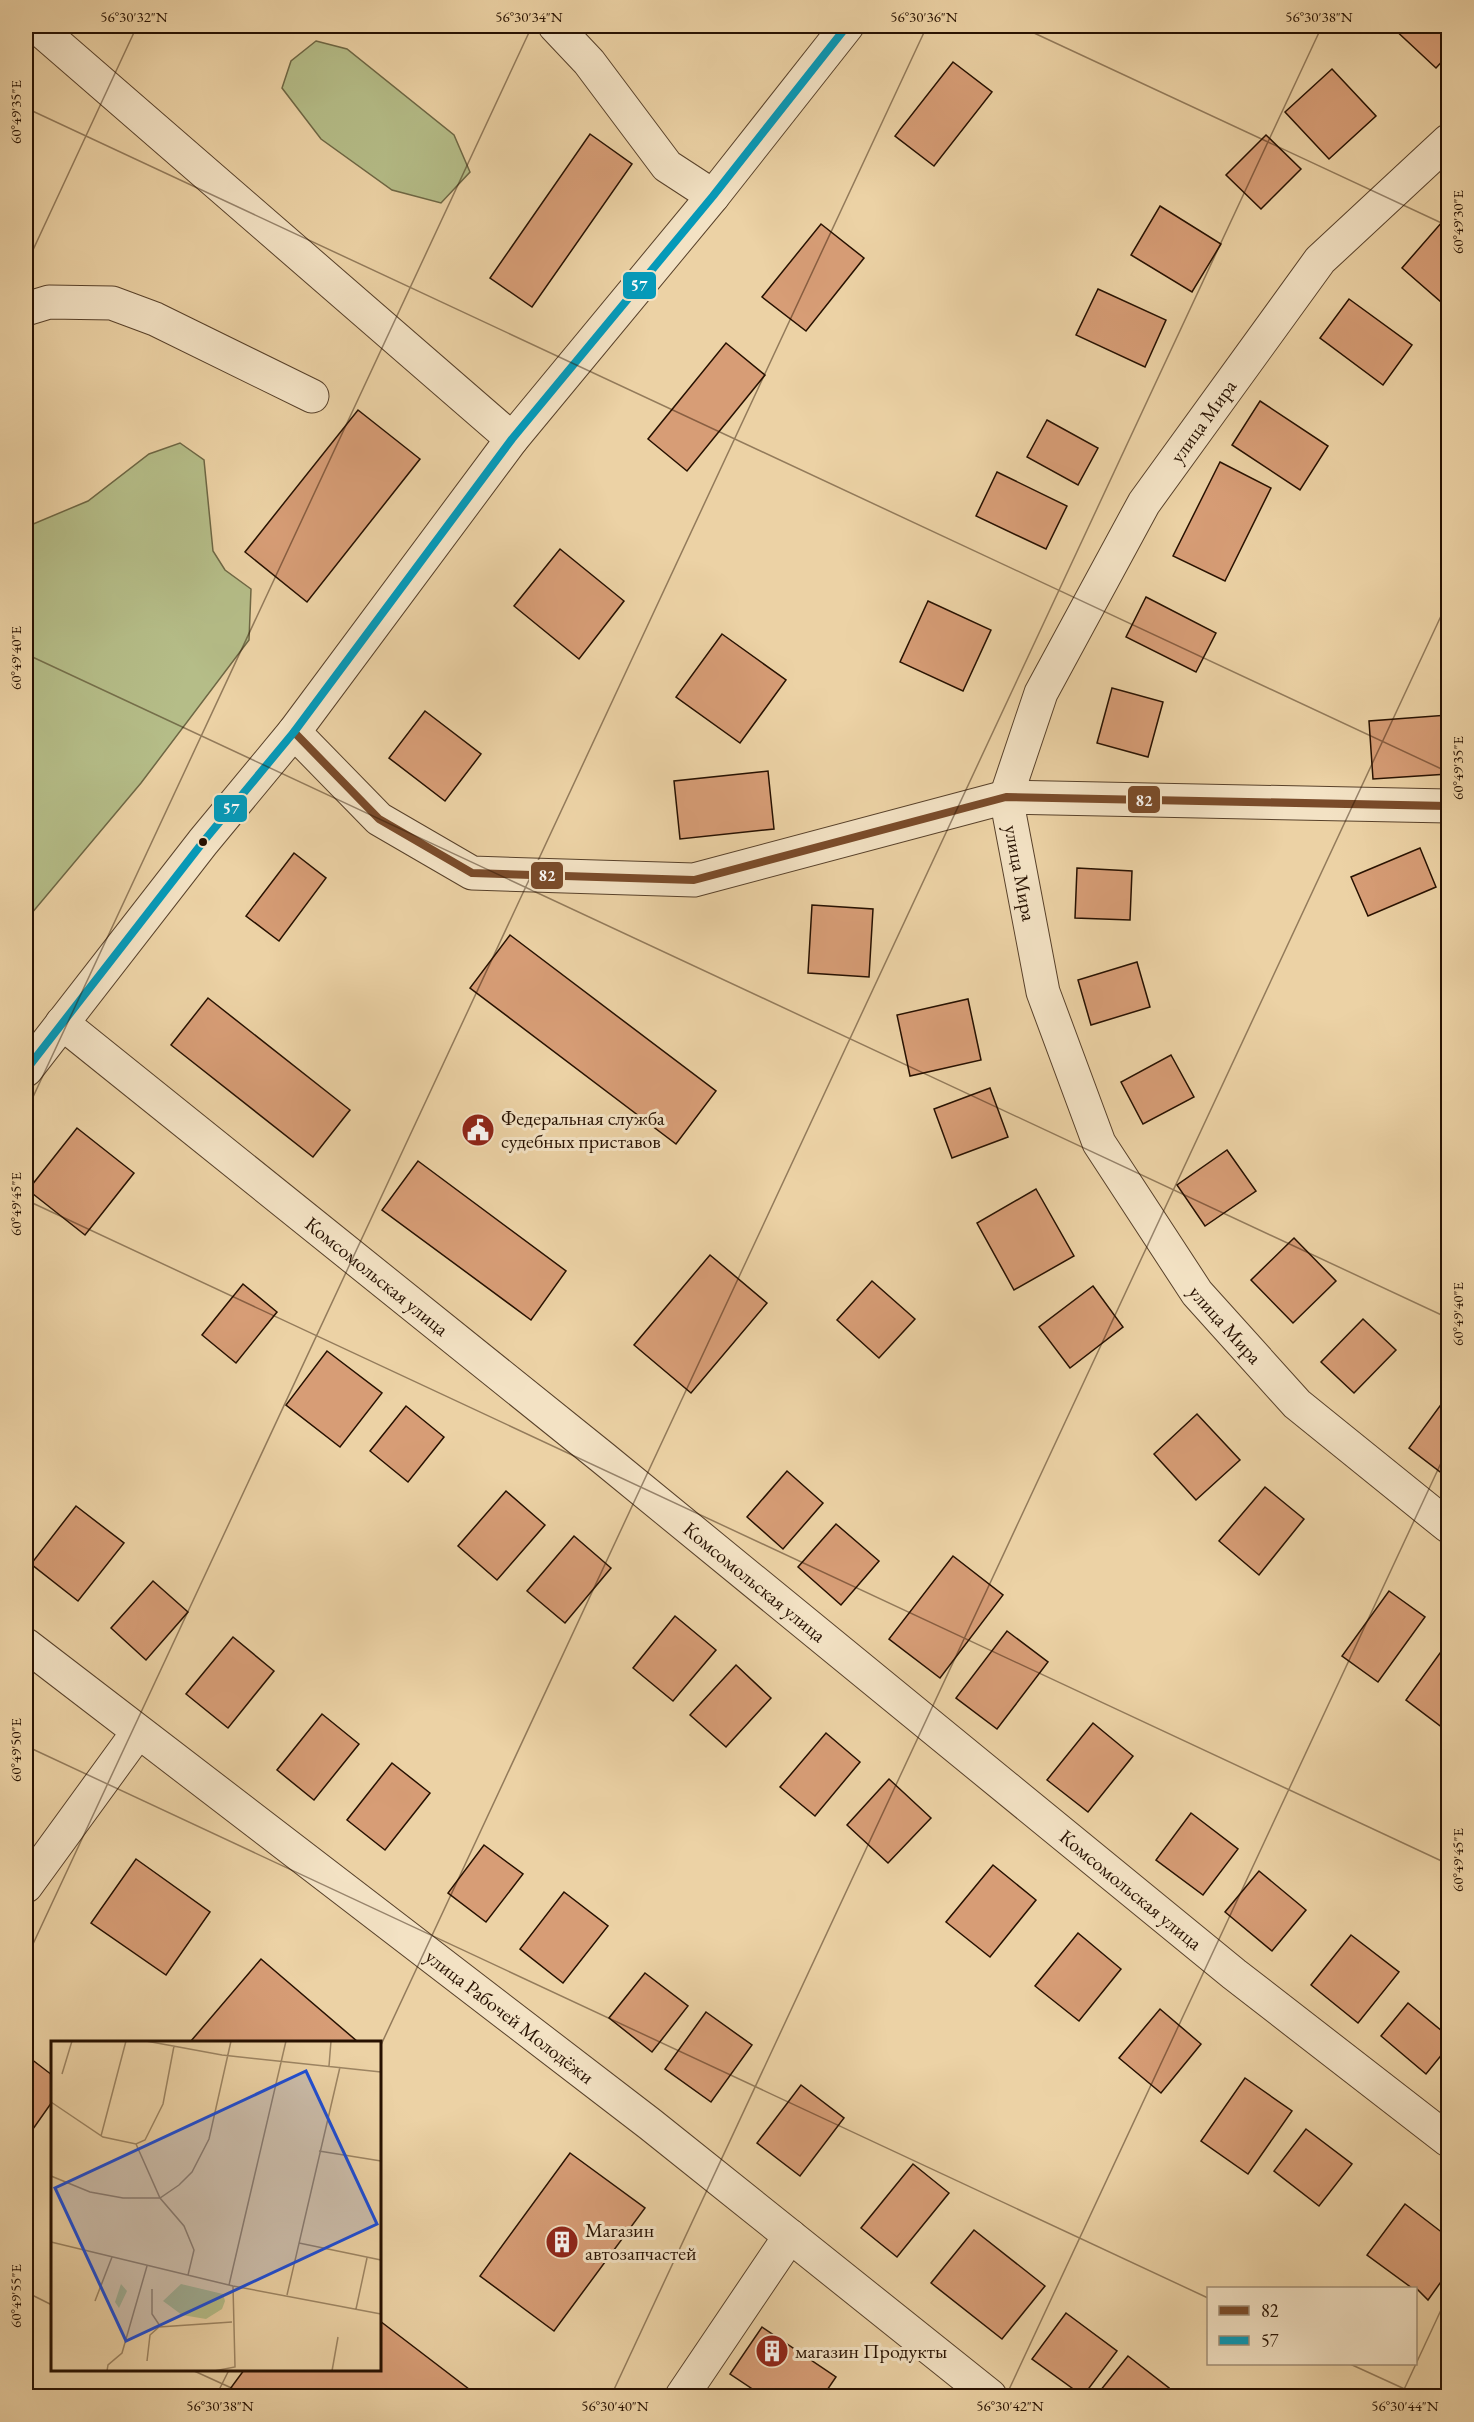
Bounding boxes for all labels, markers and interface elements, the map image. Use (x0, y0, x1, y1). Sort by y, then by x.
text: 56°30'32"N (100, 7, 168, 26)
text: 56°30'34"N (495, 7, 563, 26)
text: 56°30'36"N (890, 7, 958, 26)
text: 56°30'38"N (1285, 7, 1353, 26)
text: 60°49'35"E (6, 79, 25, 144)
text: 60°49'30"E (1448, 189, 1467, 254)
line badge: 57 (622, 271, 657, 300)
text: 57 (631, 275, 648, 296)
street label: улица Мира (1164, 374, 1242, 468)
text: 60°49'40"E (6, 625, 25, 690)
text: 60°49'35"E (1448, 735, 1467, 800)
line badge: 82 (1127, 785, 1161, 814)
text: 82 (1136, 790, 1153, 811)
line badge: 57 (213, 794, 248, 823)
text: 57 (223, 798, 240, 819)
street label: улица Мира (999, 823, 1042, 923)
unlabelled marker (197, 836, 209, 848)
line badge: 82 (530, 861, 564, 890)
text: 82 (539, 865, 556, 886)
place label: Федеральная служба судебных приставов (501, 1105, 665, 1154)
public building icon: Федеральная служба судебных приставов (460, 1112, 496, 1148)
text: 60°49'45"E (6, 1171, 25, 1236)
street label: Комсомольская улица (300, 1211, 454, 1342)
street label: улица Мира (1183, 1281, 1268, 1370)
text: 60°49'40"E (1448, 1281, 1467, 1346)
street label: Комсомольская улица (678, 1516, 831, 1648)
text: 60°49'50"E (6, 1717, 25, 1782)
street label: Комсомольская улица (1054, 1824, 1208, 1956)
text: 60°49'45"E (1448, 1827, 1467, 1892)
street label: улица Рабочей Молодёжи (420, 1943, 600, 2090)
inset map (51, 2041, 381, 2371)
place label: Магазин автозапчастей (585, 2217, 697, 2266)
building icon: Магазин автозапчастей (544, 2224, 580, 2260)
text: 60°49'55"E (6, 2263, 25, 2328)
legend (1207, 2287, 1417, 2365)
text: 82 (1261, 2299, 1279, 2322)
text: 57 (1261, 2329, 1279, 2352)
building icon: магазин Продукты (754, 2333, 790, 2369)
place label: магазин Продукты (795, 2338, 947, 2364)
text: 56°30'38"N (186, 2396, 254, 2415)
text: 56°30'40"N (581, 2396, 649, 2415)
text: 56°30'42"N (976, 2396, 1044, 2415)
text: 56°30'44"N (1371, 2396, 1439, 2415)

